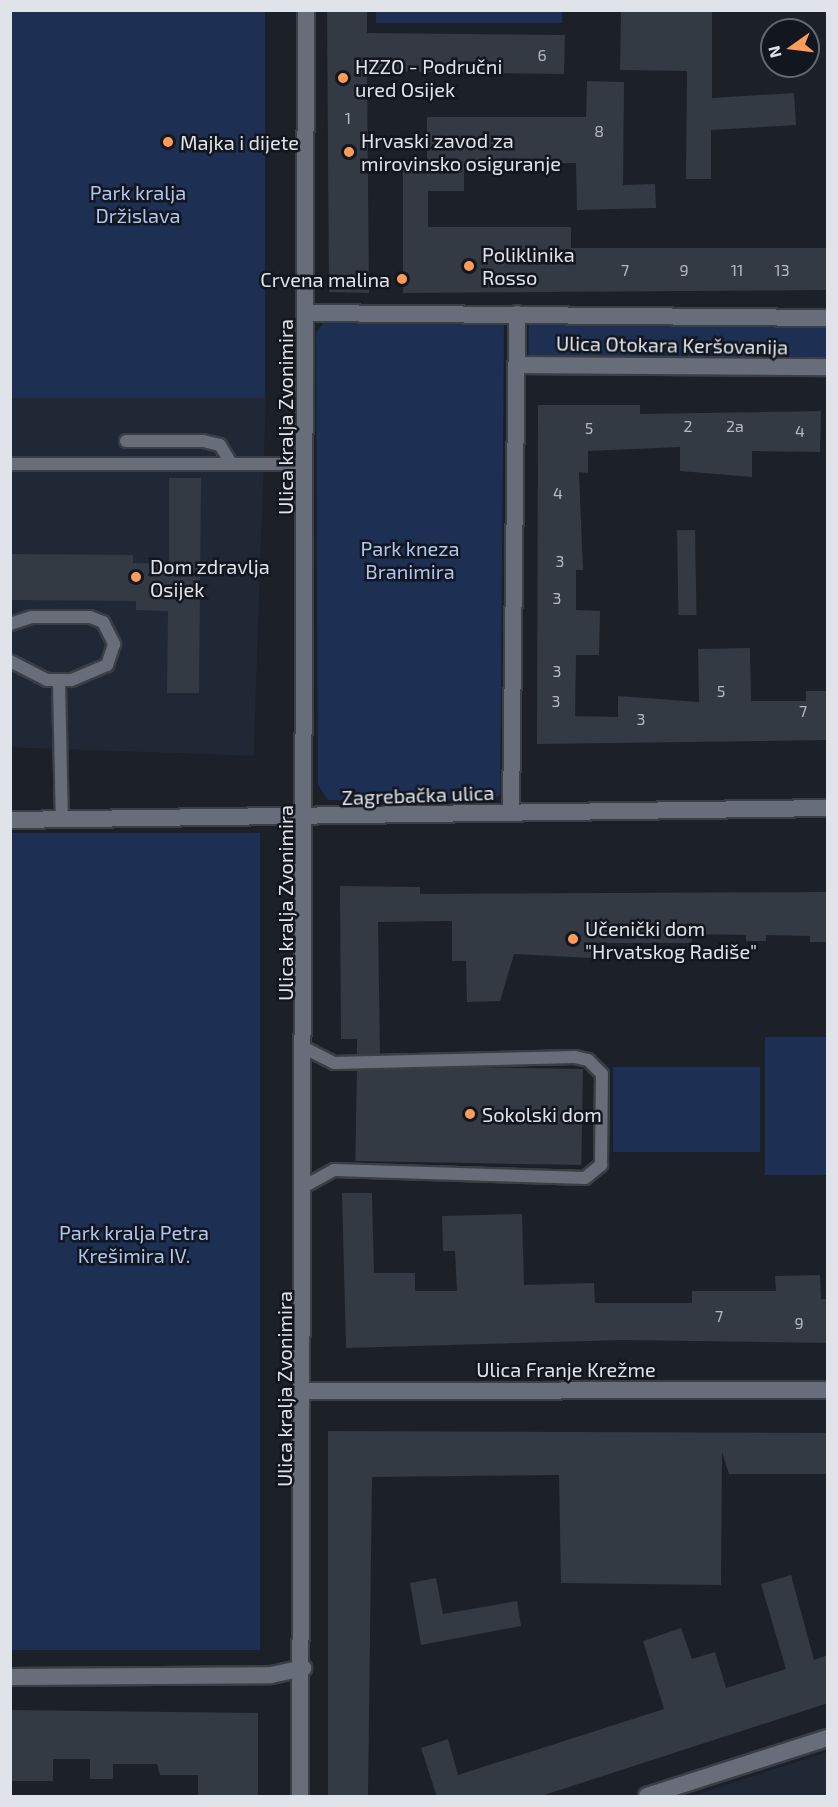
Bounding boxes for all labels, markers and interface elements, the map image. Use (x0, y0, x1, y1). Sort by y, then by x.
north arrow (760, 18, 820, 78)
text: N (763, 44, 785, 60)
house number: 6 (537, 45, 547, 65)
place label: HZZO - Područni ured Osijek (355, 54, 502, 101)
marker: HZZO - Područni ured Osijek (336, 71, 350, 85)
house number: 1 (345, 108, 351, 128)
house number: 8 (594, 121, 604, 141)
place label: Hrvaski zavod za mirovinsko osiguranje (361, 128, 561, 175)
place label: Majka i dijete (180, 130, 299, 154)
marker: Majka i dijete (161, 135, 175, 149)
marker: Hrvaski zavod za mirovinsko osiguranje (342, 145, 356, 159)
park label: Park kralja Držislava (90, 180, 186, 227)
place label: Poliklinika Rosso (482, 243, 575, 290)
marker: Poliklinika Rosso (460, 257, 478, 275)
house number: 7 (621, 260, 629, 280)
house number: 9 (679, 260, 689, 280)
house number: 11 (731, 260, 743, 280)
house number: 13 (774, 260, 790, 280)
place label: Crvena malina (260, 267, 390, 291)
marker: Crvena malina (395, 272, 409, 286)
street label: Ulica kralja Zvonimira (273, 319, 297, 515)
street label: Ulica Otokara Keršovanija (556, 331, 788, 359)
house number: 2 (684, 416, 692, 436)
house number: 2a (726, 416, 744, 436)
house number: 5 (585, 418, 593, 438)
house number: 4 (795, 421, 805, 441)
house number: 4 (553, 483, 563, 503)
park label: Park kneza Branimira (360, 536, 460, 583)
house number: 3 (556, 551, 564, 571)
place label: Dom zdravlja Osijek (150, 554, 270, 601)
marker: Dom zdravlja Osijek (127, 568, 145, 586)
house number: 3 (553, 588, 561, 608)
house number: 3 (553, 661, 561, 681)
house number: 5 (717, 681, 725, 701)
house number: 3 (552, 691, 560, 711)
house number: 7 (799, 701, 807, 721)
house number: 3 (637, 709, 645, 729)
street label: Zagrebačka ulica (341, 780, 495, 810)
street label: Ulica kralja Zvonimira (273, 805, 297, 1001)
place label: Učenički dom "Hrvatskog Radiše" (585, 916, 757, 963)
marker: Učenički dom "Hrvatskog Radiše" (566, 932, 580, 946)
place label: Sokolski dom (482, 1102, 602, 1126)
marker: Sokolski dom (463, 1107, 477, 1121)
park label: Park kralja Petra Krešimira IV. (59, 1221, 209, 1268)
street label: Ulica kralja Zvonimira (272, 1291, 296, 1487)
house number: 7 (715, 1306, 723, 1326)
house number: 9 (794, 1313, 804, 1333)
street label: Ulica Franje Krežme (476, 1357, 656, 1381)

